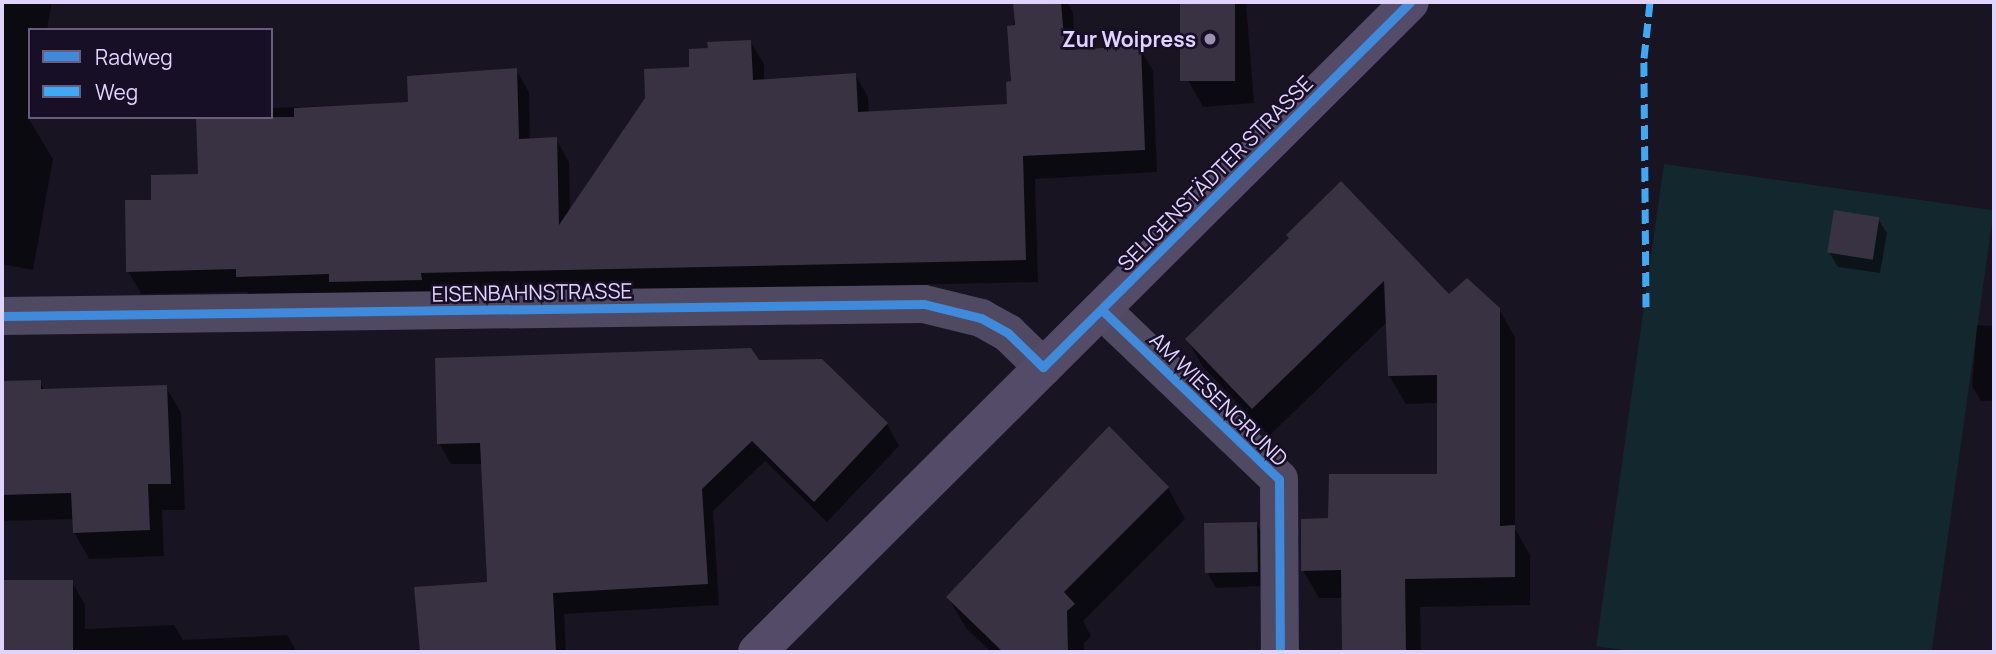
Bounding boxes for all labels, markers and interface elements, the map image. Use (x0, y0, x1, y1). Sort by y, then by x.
place label: Zur Woipress (1062, 26, 1196, 52)
legend (28, 28, 273, 119)
marker: Zur Woipress (1202, 31, 1218, 47)
text: Radweg (95, 43, 173, 71)
street label: SELIGENSTÄDTER STRASSE (1112, 70, 1318, 276)
text: Weg (95, 78, 138, 106)
street label: EISENBAHNSTRASSE (431, 278, 633, 306)
street label: AM WIESENGRUND (1145, 327, 1293, 471)

